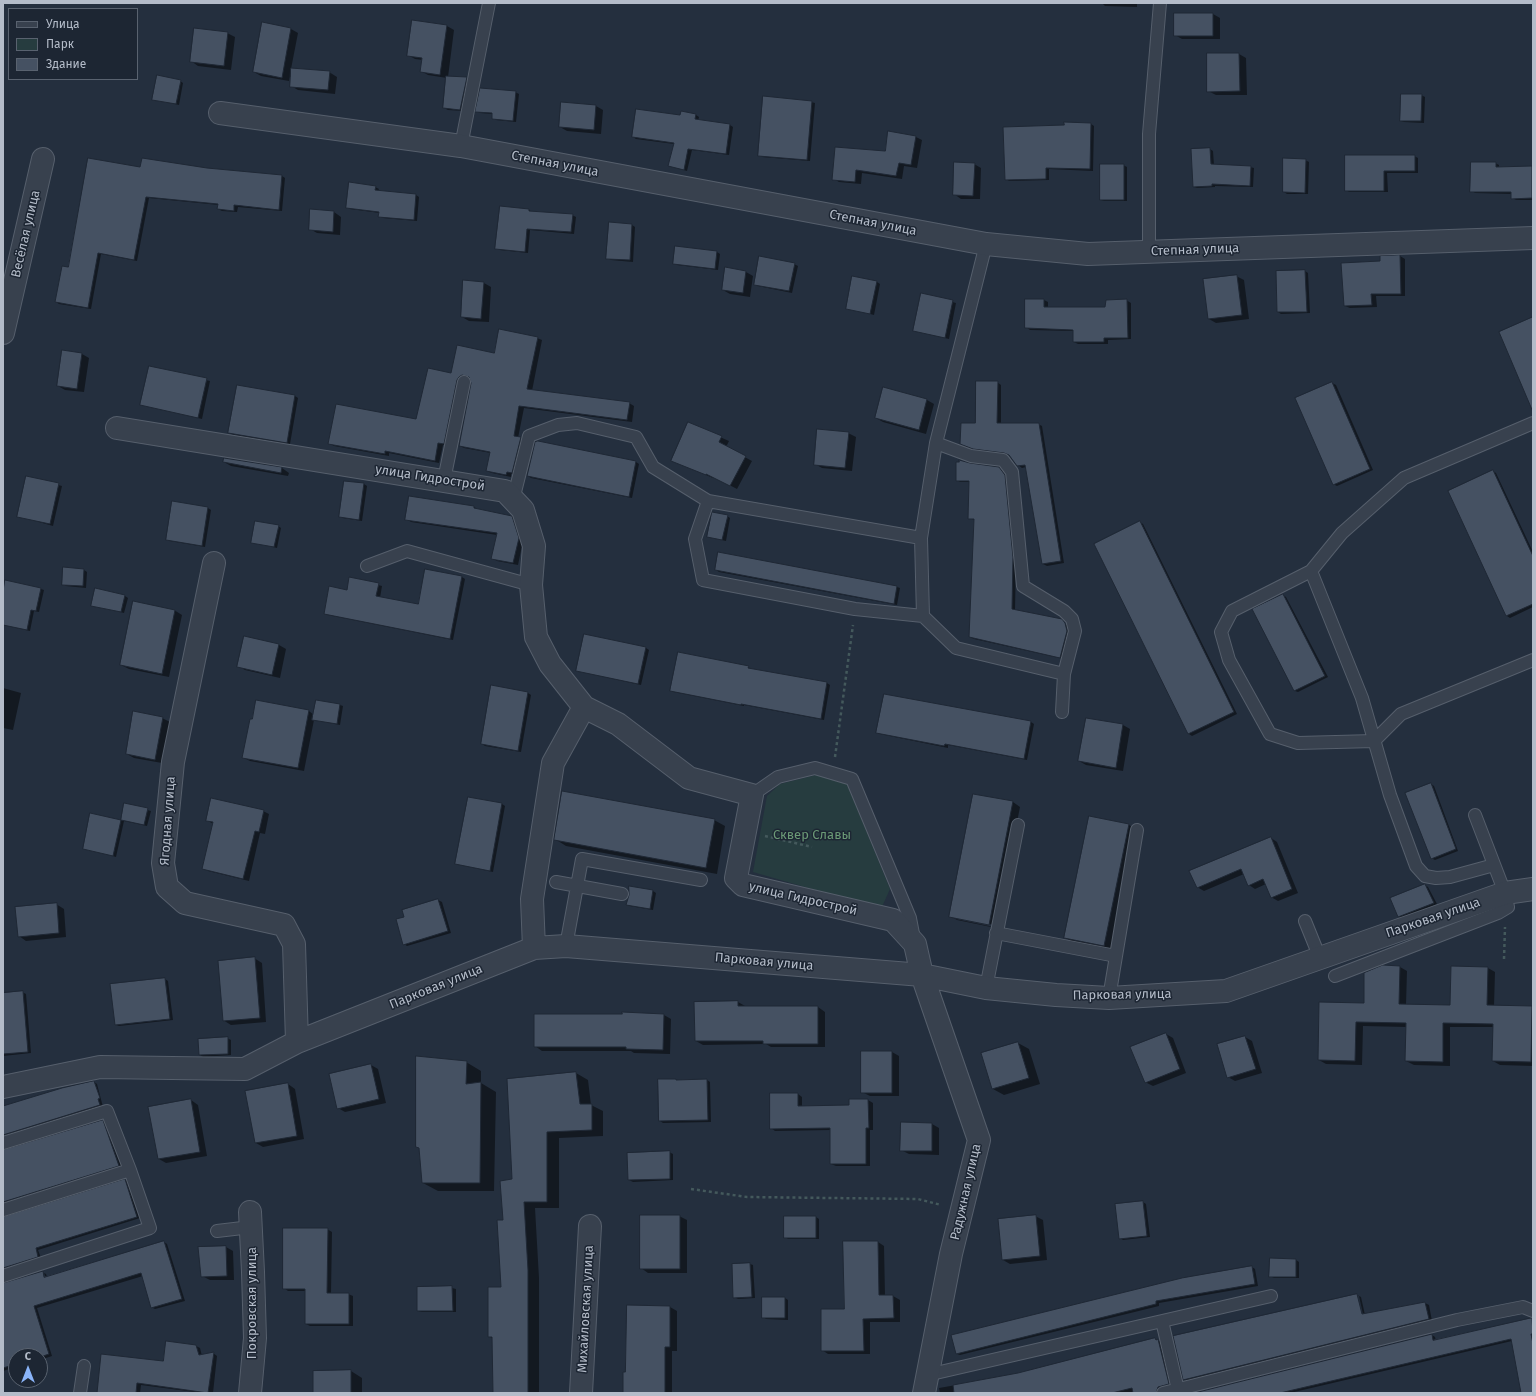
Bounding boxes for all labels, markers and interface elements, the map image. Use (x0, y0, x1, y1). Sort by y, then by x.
legend (8, 8, 138, 80)
text: Улица (46, 17, 80, 31)
text: Парк (46, 37, 74, 51)
text: Здание (46, 57, 86, 71)
street label: Степная улица (510, 148, 600, 180)
street label: Весёлая улица (8, 189, 44, 279)
street label: Степная улица (828, 207, 918, 239)
street label: Степная улица (1150, 241, 1240, 259)
street label: улица Гидрострой (374, 462, 486, 494)
street label: Ягодная улица (157, 776, 179, 866)
park label: Сквер Славы (773, 827, 851, 843)
street label: улица Гидрострой (747, 879, 859, 919)
street label: Парковая улица (1384, 895, 1482, 941)
street label: Парковая улица (714, 950, 814, 974)
street label: Парковая улица (387, 961, 485, 1013)
street label: Парковая улица (1072, 986, 1172, 1004)
street label: Радужная улица (947, 1142, 985, 1242)
street label: Михайловская улица (575, 1245, 597, 1373)
street label: Покровская улица (244, 1247, 260, 1359)
north arrow (8, 1348, 48, 1388)
text: С (25, 1350, 31, 1363)

